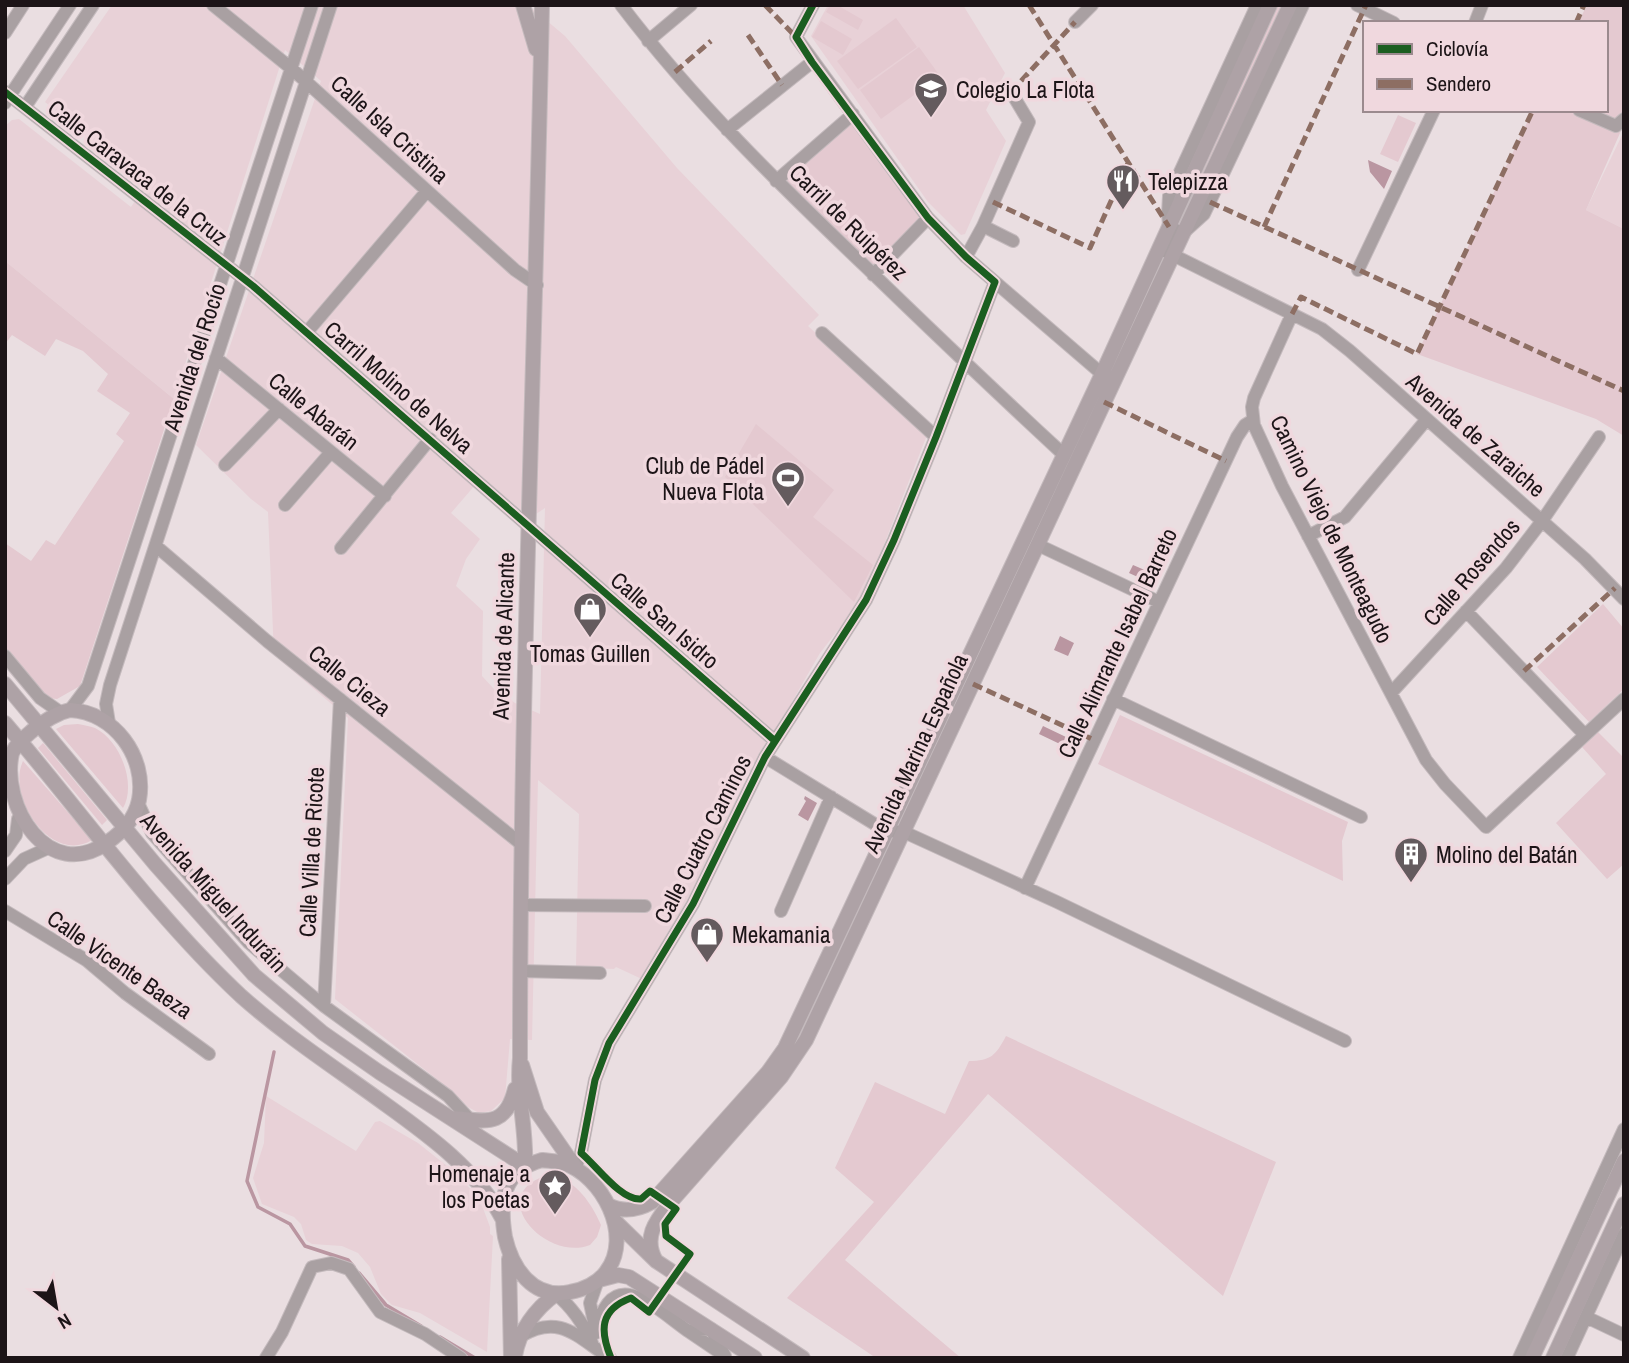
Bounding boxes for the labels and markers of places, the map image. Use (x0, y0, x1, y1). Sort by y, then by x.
school or university icon: Colegio La Flota (912, 70, 950, 119)
place label: Colegio La Flota (956, 74, 1095, 105)
restaurant icon: Telepizza (1104, 162, 1142, 211)
place label: Telepizza (1148, 166, 1228, 197)
place label: Club de Pádel Nueva Flota (646, 450, 765, 507)
sports icon: Club de Pádel Nueva Flota (769, 459, 807, 508)
shop icon: Tomas Guillen (571, 590, 609, 639)
place label: Tomas Guillen (530, 638, 650, 669)
building icon: Molino del Batán (1392, 835, 1430, 884)
place label: Molino del Batán (1436, 839, 1578, 870)
shop icon: Mekamania (688, 915, 726, 964)
place label: Mekamania (732, 919, 831, 950)
place label: Homenaje a los Poetas (428, 1158, 531, 1215)
place icon: Homenaje a los Poetas (536, 1167, 574, 1216)

